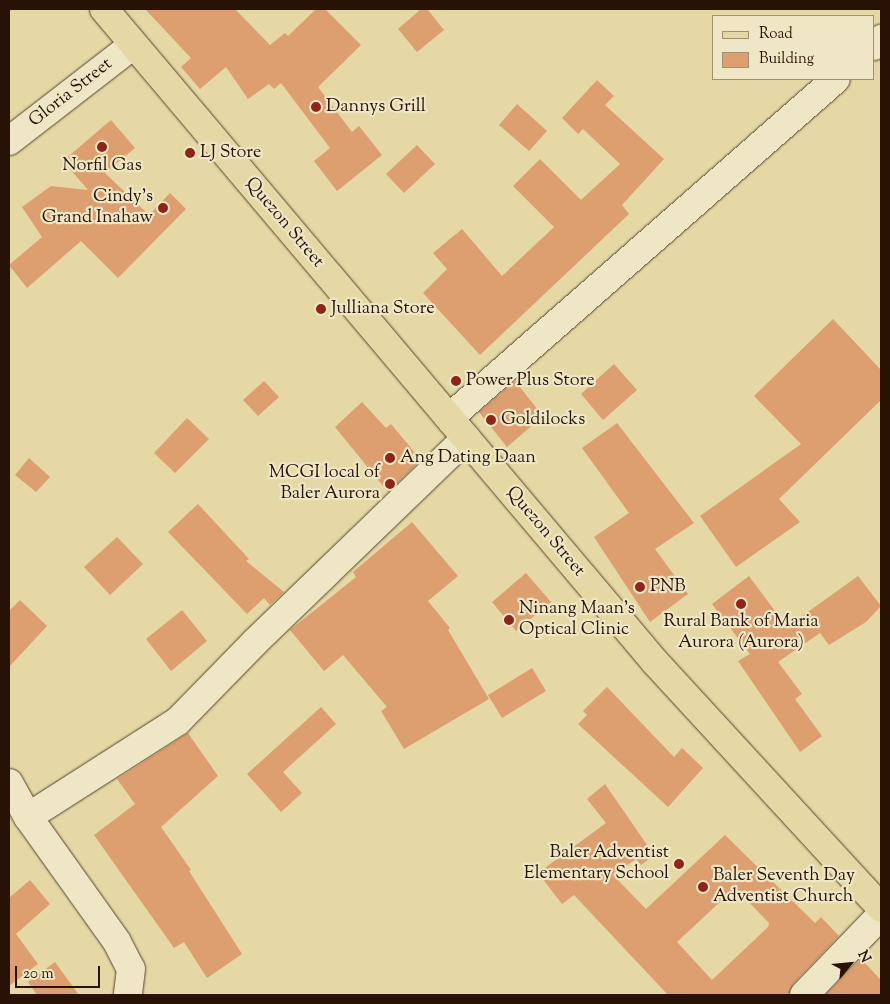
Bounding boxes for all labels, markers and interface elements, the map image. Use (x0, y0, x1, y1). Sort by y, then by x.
legend (712, 15, 875, 80)
text: Road (759, 24, 793, 45)
text: Building (759, 49, 814, 70)
street label: Gloria Street (25, 54, 117, 132)
place label: Dannys Grill (326, 96, 426, 118)
marker: Dannys Grill (310, 101, 322, 113)
marker: Norfil Gas (96, 141, 108, 153)
place label: LJ Store (200, 142, 262, 164)
marker: LJ Store (184, 147, 196, 159)
place label: Norfil Gas (62, 155, 142, 177)
street label: Quezon Street (240, 173, 328, 273)
place label: Cindy's Grand Inahaw (42, 187, 153, 230)
marker: Cindy's Grand Inahaw (157, 202, 169, 214)
place label: Julliana Store (331, 298, 435, 320)
marker: Julliana Store (315, 303, 327, 315)
place label: Power Plus Store (466, 370, 595, 392)
marker: Power Plus Store (450, 375, 462, 387)
place label: Goldilocks (501, 409, 585, 431)
marker: Goldilocks (485, 414, 497, 426)
place label: Ang Dating Daan (400, 447, 536, 469)
marker: Ang Dating Daan (384, 452, 396, 464)
place label: MCGI local of Baler Aurora (269, 463, 380, 506)
marker: MCGI local of Baler Aurora (384, 478, 396, 490)
street label: Quezon Street (501, 482, 589, 582)
place label: PNB (650, 576, 686, 598)
marker: PNB (634, 581, 646, 593)
marker: Rural Bank of Maria Aurora (Aurora) (735, 598, 747, 610)
place label: Ninang Maan's Optical Clinic (519, 599, 635, 642)
place label: Rural Bank of Maria Aurora (Aurora) (663, 612, 819, 654)
marker: Ninang Maan's Optical Clinic (503, 614, 515, 626)
place label: Baler Adventist Elementary School (524, 843, 669, 886)
marker: Baler Adventist Elementary School (673, 858, 685, 870)
place label: Baler Seventh Day Adventist Church (713, 866, 855, 909)
marker: Baler Seventh Day Adventist Church (697, 881, 709, 893)
north arrow (825, 939, 875, 989)
text: N (852, 947, 875, 967)
scale bar (18, 956, 102, 988)
text: 20 m (23, 964, 54, 985)

